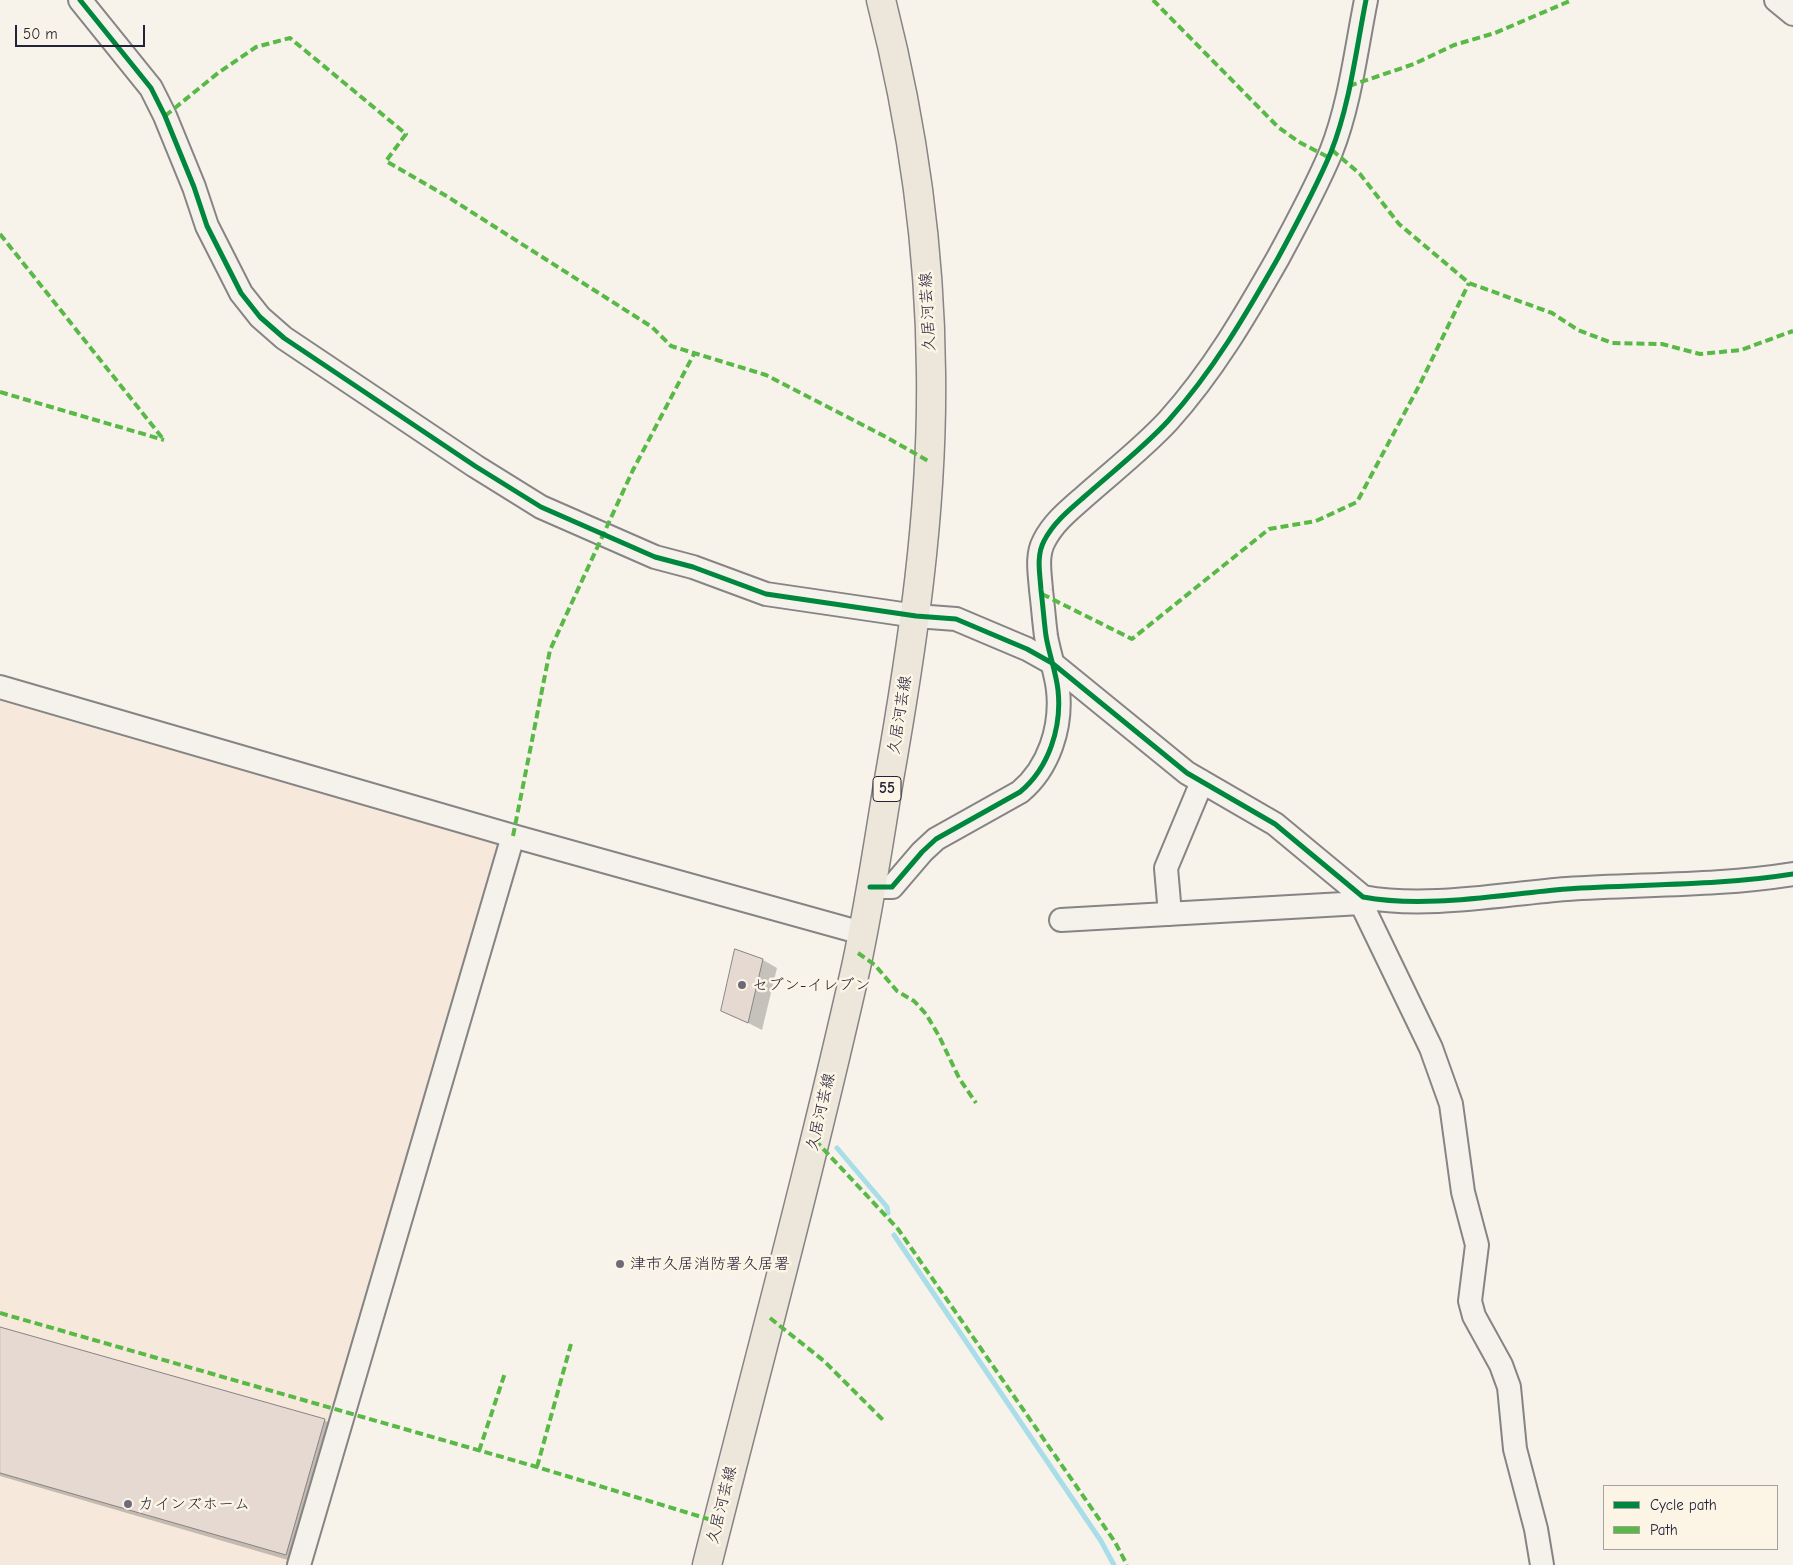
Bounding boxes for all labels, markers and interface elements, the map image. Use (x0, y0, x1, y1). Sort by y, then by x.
scale bar (18, 15, 148, 47)
text: 50 m (23, 25, 58, 43)
street label: 久居河芸線 (916, 272, 940, 352)
street label: 久居河芸線 (884, 674, 916, 756)
road number: 55 (873, 776, 901, 802)
place label: セブン-イレブン (752, 975, 870, 995)
marker: セブン-イレブン (736, 979, 748, 991)
street label: 久居河芸線 (803, 1071, 839, 1153)
place label: 津市久居消防署久居署 (630, 1254, 790, 1274)
marker: 津市久居消防署久居署 (614, 1258, 626, 1270)
street label: 久居河芸線 (703, 1464, 741, 1546)
legend (1603, 1485, 1778, 1550)
place label: カインズホーム (138, 1494, 250, 1514)
text: Cycle path (1650, 1496, 1717, 1514)
marker: カインズホーム (122, 1498, 134, 1510)
text: Path (1650, 1521, 1678, 1539)

